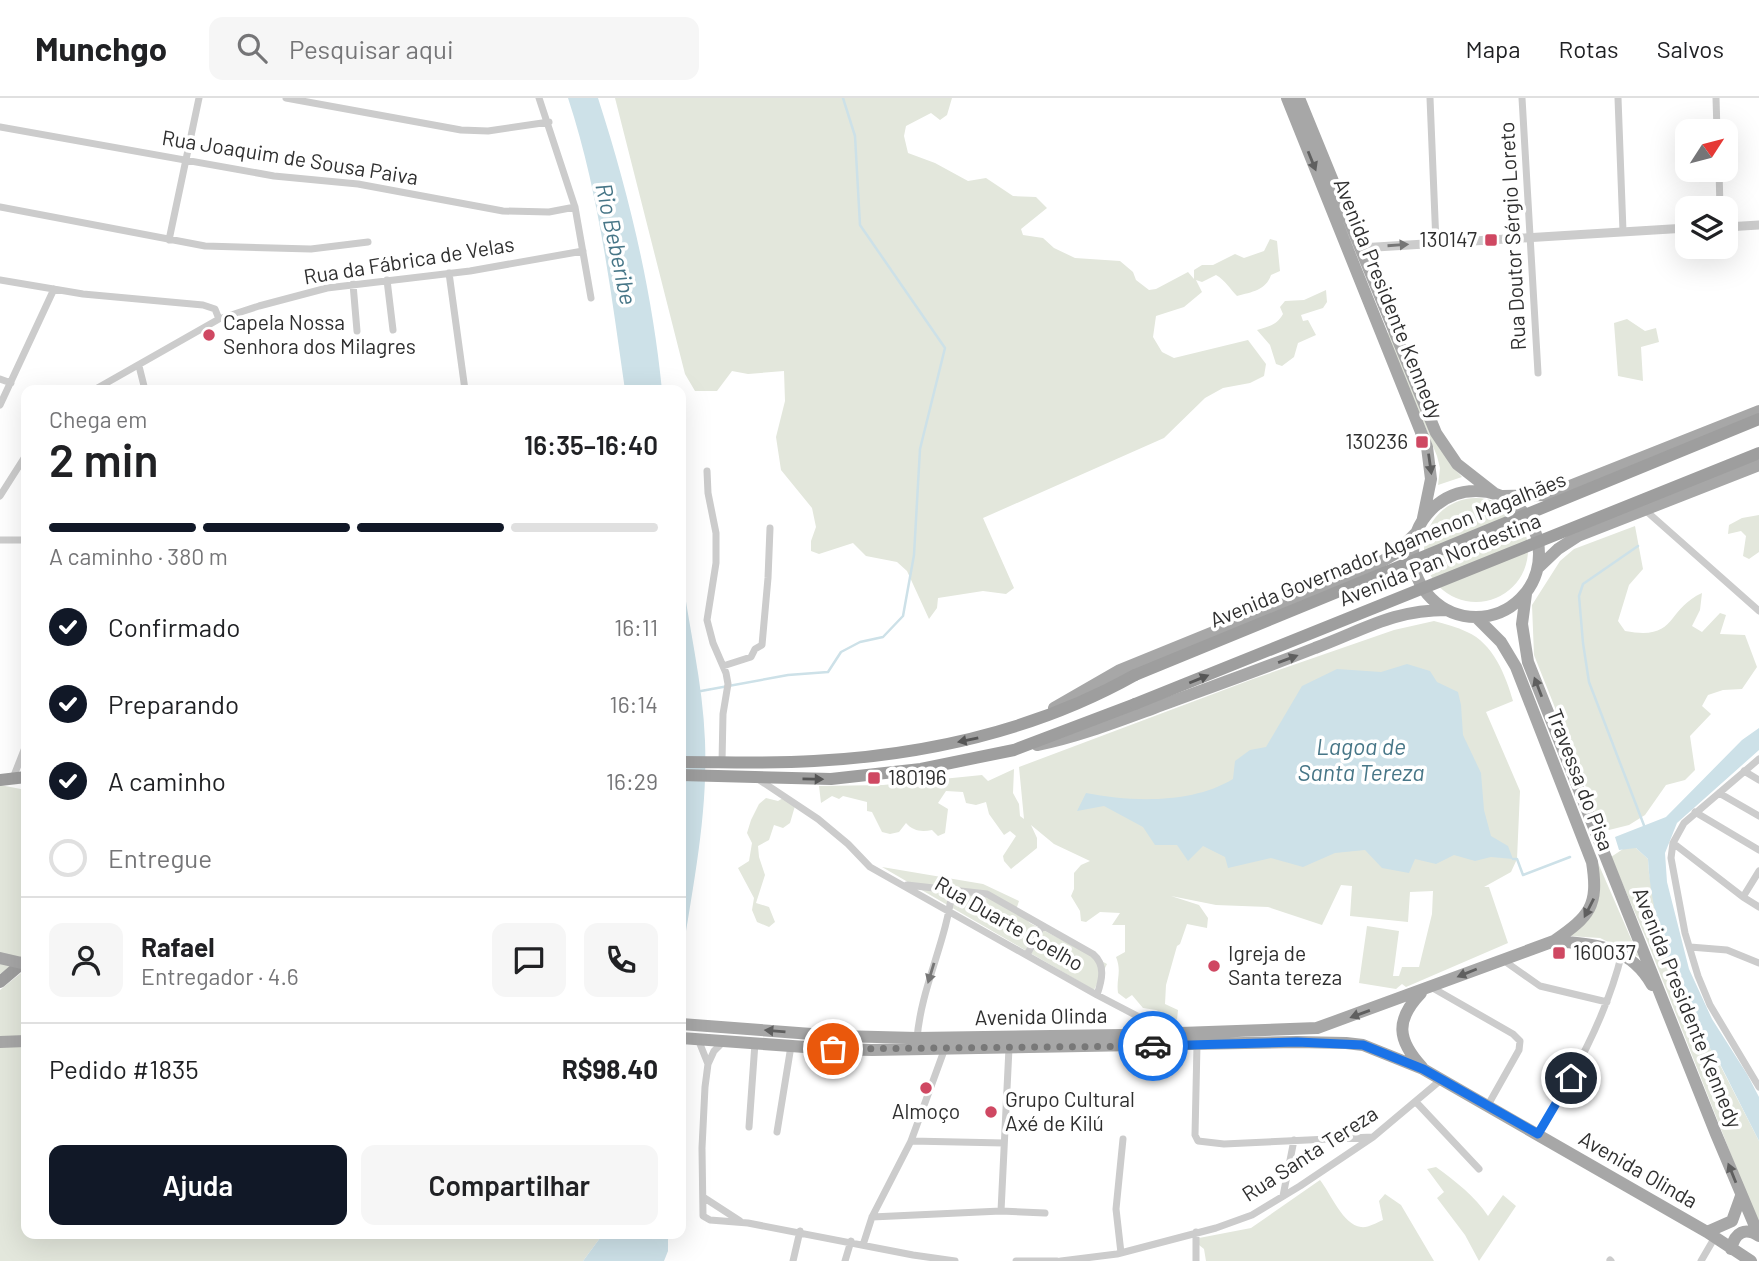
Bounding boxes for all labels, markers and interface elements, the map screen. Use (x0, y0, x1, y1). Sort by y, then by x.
search box (209, 17, 699, 80)
text: Munchgo (35, 28, 167, 68)
icon: search (233, 29, 271, 67)
text: Pesquisar aqui (289, 33, 454, 64)
text: Mapa (1466, 34, 1521, 63)
text: Rotas (1559, 34, 1619, 63)
text: Salvos (1657, 34, 1724, 63)
north arrow (1675, 119, 1738, 182)
map controls (1675, 119, 1738, 259)
street label: Rua Doutor Sérgio Loreto (1493, 121, 1530, 351)
street label: Rua Joaquim de Sousa Paiva (160, 124, 420, 189)
one-way arrow (1307, 151, 1318, 172)
street label: Avenida Presidente Kennedy (1330, 174, 1449, 423)
water label: Rio Beberibe (590, 180, 644, 307)
button: layers (1675, 196, 1738, 259)
place label: 130147 (1419, 226, 1477, 251)
street label: Rua da Fábrica de Velas (302, 231, 516, 289)
marker: 130147 (1483, 232, 1499, 248)
one-way arrow (1387, 239, 1409, 250)
place label: Capela Nossa Senhora dos Milagres (223, 309, 416, 358)
marker: Capela Nossa Senhora dos Milagres (201, 327, 217, 343)
text: Chega em (49, 405, 147, 433)
place label: 130236 (1345, 428, 1408, 453)
text: 16:35–16:40 (524, 429, 658, 460)
text: 2 min (49, 431, 158, 486)
marker: 130236 (1414, 434, 1430, 450)
one-way arrow (1424, 454, 1435, 476)
street label: Avenida Governador Agamenon Magalhães (1206, 466, 1569, 632)
street label: Avenida Pan Nordestina (1335, 507, 1544, 611)
text: A caminho · 380 m (49, 542, 228, 570)
icon: check (49, 608, 87, 646)
text: Confirmado (108, 611, 240, 642)
text: 16:11 (614, 613, 658, 641)
one-way arrow (1277, 653, 1298, 664)
one-way arrow (1188, 673, 1209, 684)
one-way arrow (1533, 676, 1544, 697)
icon: check (49, 685, 87, 723)
text: Preparando (108, 688, 239, 719)
text: 16:14 (610, 690, 658, 718)
street label: Travessa do Pisa (1543, 705, 1620, 854)
water label: Lagoa de Santa Tereza (1298, 732, 1424, 786)
one-way arrow (957, 734, 979, 745)
icon: check (49, 762, 87, 800)
place label: 180196 (888, 764, 947, 789)
text: A caminho (108, 765, 226, 796)
text: 16:29 (606, 767, 658, 795)
marker: 180196 (866, 770, 882, 786)
one-way arrow (802, 773, 824, 785)
text: Entregue (108, 842, 212, 873)
street label: Rua Duarte Coelho (931, 870, 1088, 975)
street label: Avenida Presidente Kennedy (1629, 883, 1748, 1132)
one-way arrow (1583, 898, 1594, 918)
button: person (49, 923, 123, 997)
button: chat (492, 923, 566, 997)
button: phone (584, 923, 658, 997)
text: Rafael (141, 931, 215, 962)
place label: 160037 (1573, 939, 1636, 964)
place label: Igreja de Santa tereza (1228, 940, 1342, 989)
marker: 160037 (1551, 945, 1567, 961)
marker: Igreja de Santa tereza (1206, 958, 1222, 974)
text: Entregador · 4.6 (141, 962, 299, 990)
one-way arrow (925, 963, 935, 984)
one-way arrow (1457, 967, 1478, 978)
street label: Avenida Olinda (974, 1002, 1108, 1029)
one-way arrow (1349, 1009, 1370, 1020)
courier (1118, 1011, 1188, 1081)
pin (803, 1019, 863, 1079)
one-way arrow (764, 1025, 786, 1036)
icon: car (1134, 1027, 1172, 1065)
icon: bag (814, 1030, 852, 1068)
pin (1541, 1048, 1601, 1108)
text: Pedido #1835 (49, 1053, 199, 1084)
text: R$98.40 (562, 1053, 658, 1084)
icon: home (1552, 1059, 1590, 1097)
marker: Almoço (918, 1080, 934, 1096)
place label: Grupo Cultural Axé de Kilú (1005, 1086, 1135, 1135)
place label: Almoço (892, 1098, 960, 1123)
street label: Rua Santa Tereza (1237, 1100, 1382, 1206)
marker: Grupo Cultural Axé de Kilú (983, 1104, 999, 1120)
street label: Avenida Olinda (1575, 1125, 1702, 1213)
button: Ajuda (49, 1145, 347, 1225)
button: Compartilhar (361, 1145, 658, 1225)
one-way arrow (1727, 1162, 1738, 1183)

